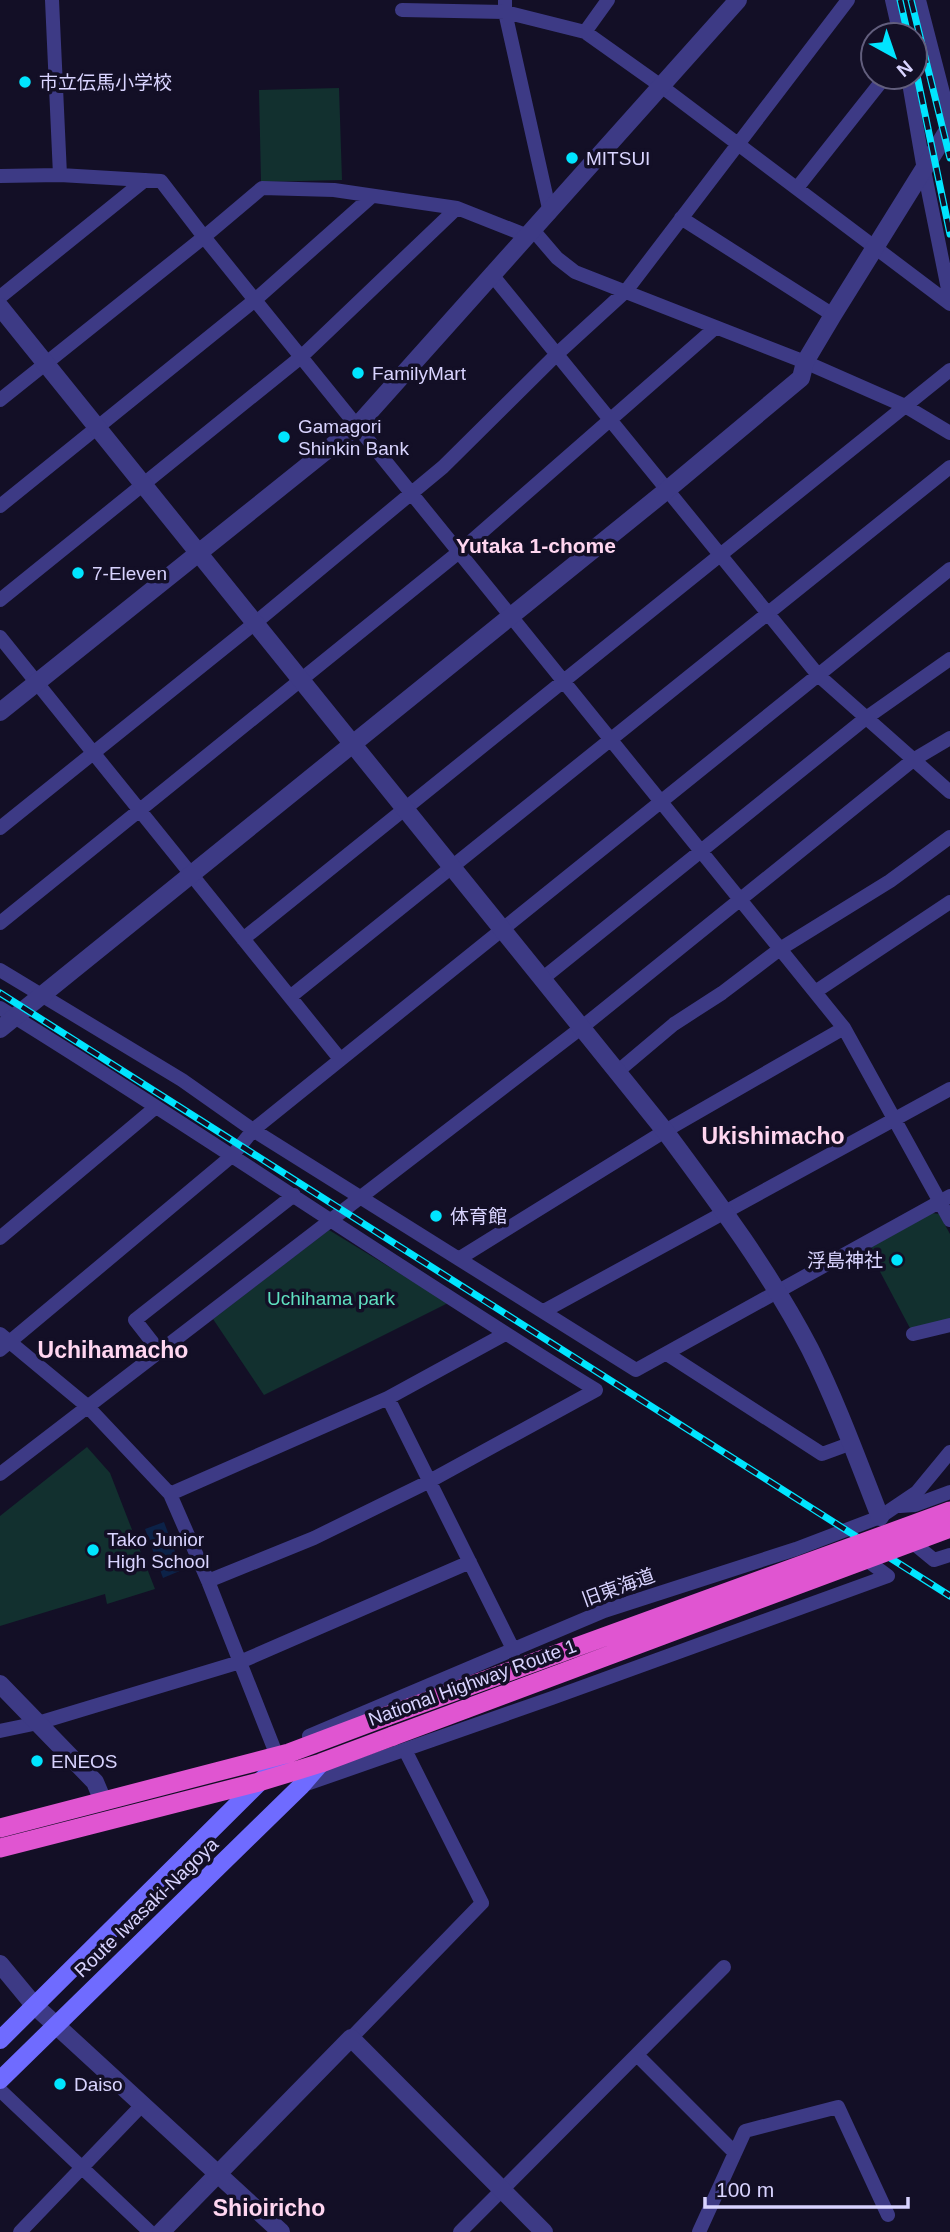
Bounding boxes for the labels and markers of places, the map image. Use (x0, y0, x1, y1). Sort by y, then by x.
place label: 市立伝馬小学校 (39, 72, 172, 93)
marker: 市立伝馬小学校 (17, 74, 33, 90)
place label: MITSUI (586, 148, 650, 169)
marker: MITSUI (564, 150, 580, 166)
place label: FamilyMart (372, 363, 467, 384)
marker: FamilyMart (350, 365, 366, 381)
place label: Gamagori Shinkin Bank (298, 416, 409, 459)
marker: Gamagori Shinkin Bank (276, 429, 292, 445)
place label: 7-Eleven (92, 563, 167, 584)
marker: 7-Eleven (70, 565, 86, 581)
place label: 体育館 (450, 1206, 507, 1227)
marker: 体育館 (428, 1208, 444, 1224)
place label: 浮島神社 (807, 1250, 883, 1271)
marker: 浮島神社 (889, 1252, 905, 1268)
place label: Tako Junior High School (107, 1529, 209, 1572)
marker: Tako Junior High School (85, 1542, 101, 1558)
place label: ENEOS (51, 1751, 118, 1772)
marker: ENEOS (29, 1753, 45, 1769)
place label: Daiso (74, 2074, 123, 2095)
marker: Daiso (52, 2076, 68, 2092)

